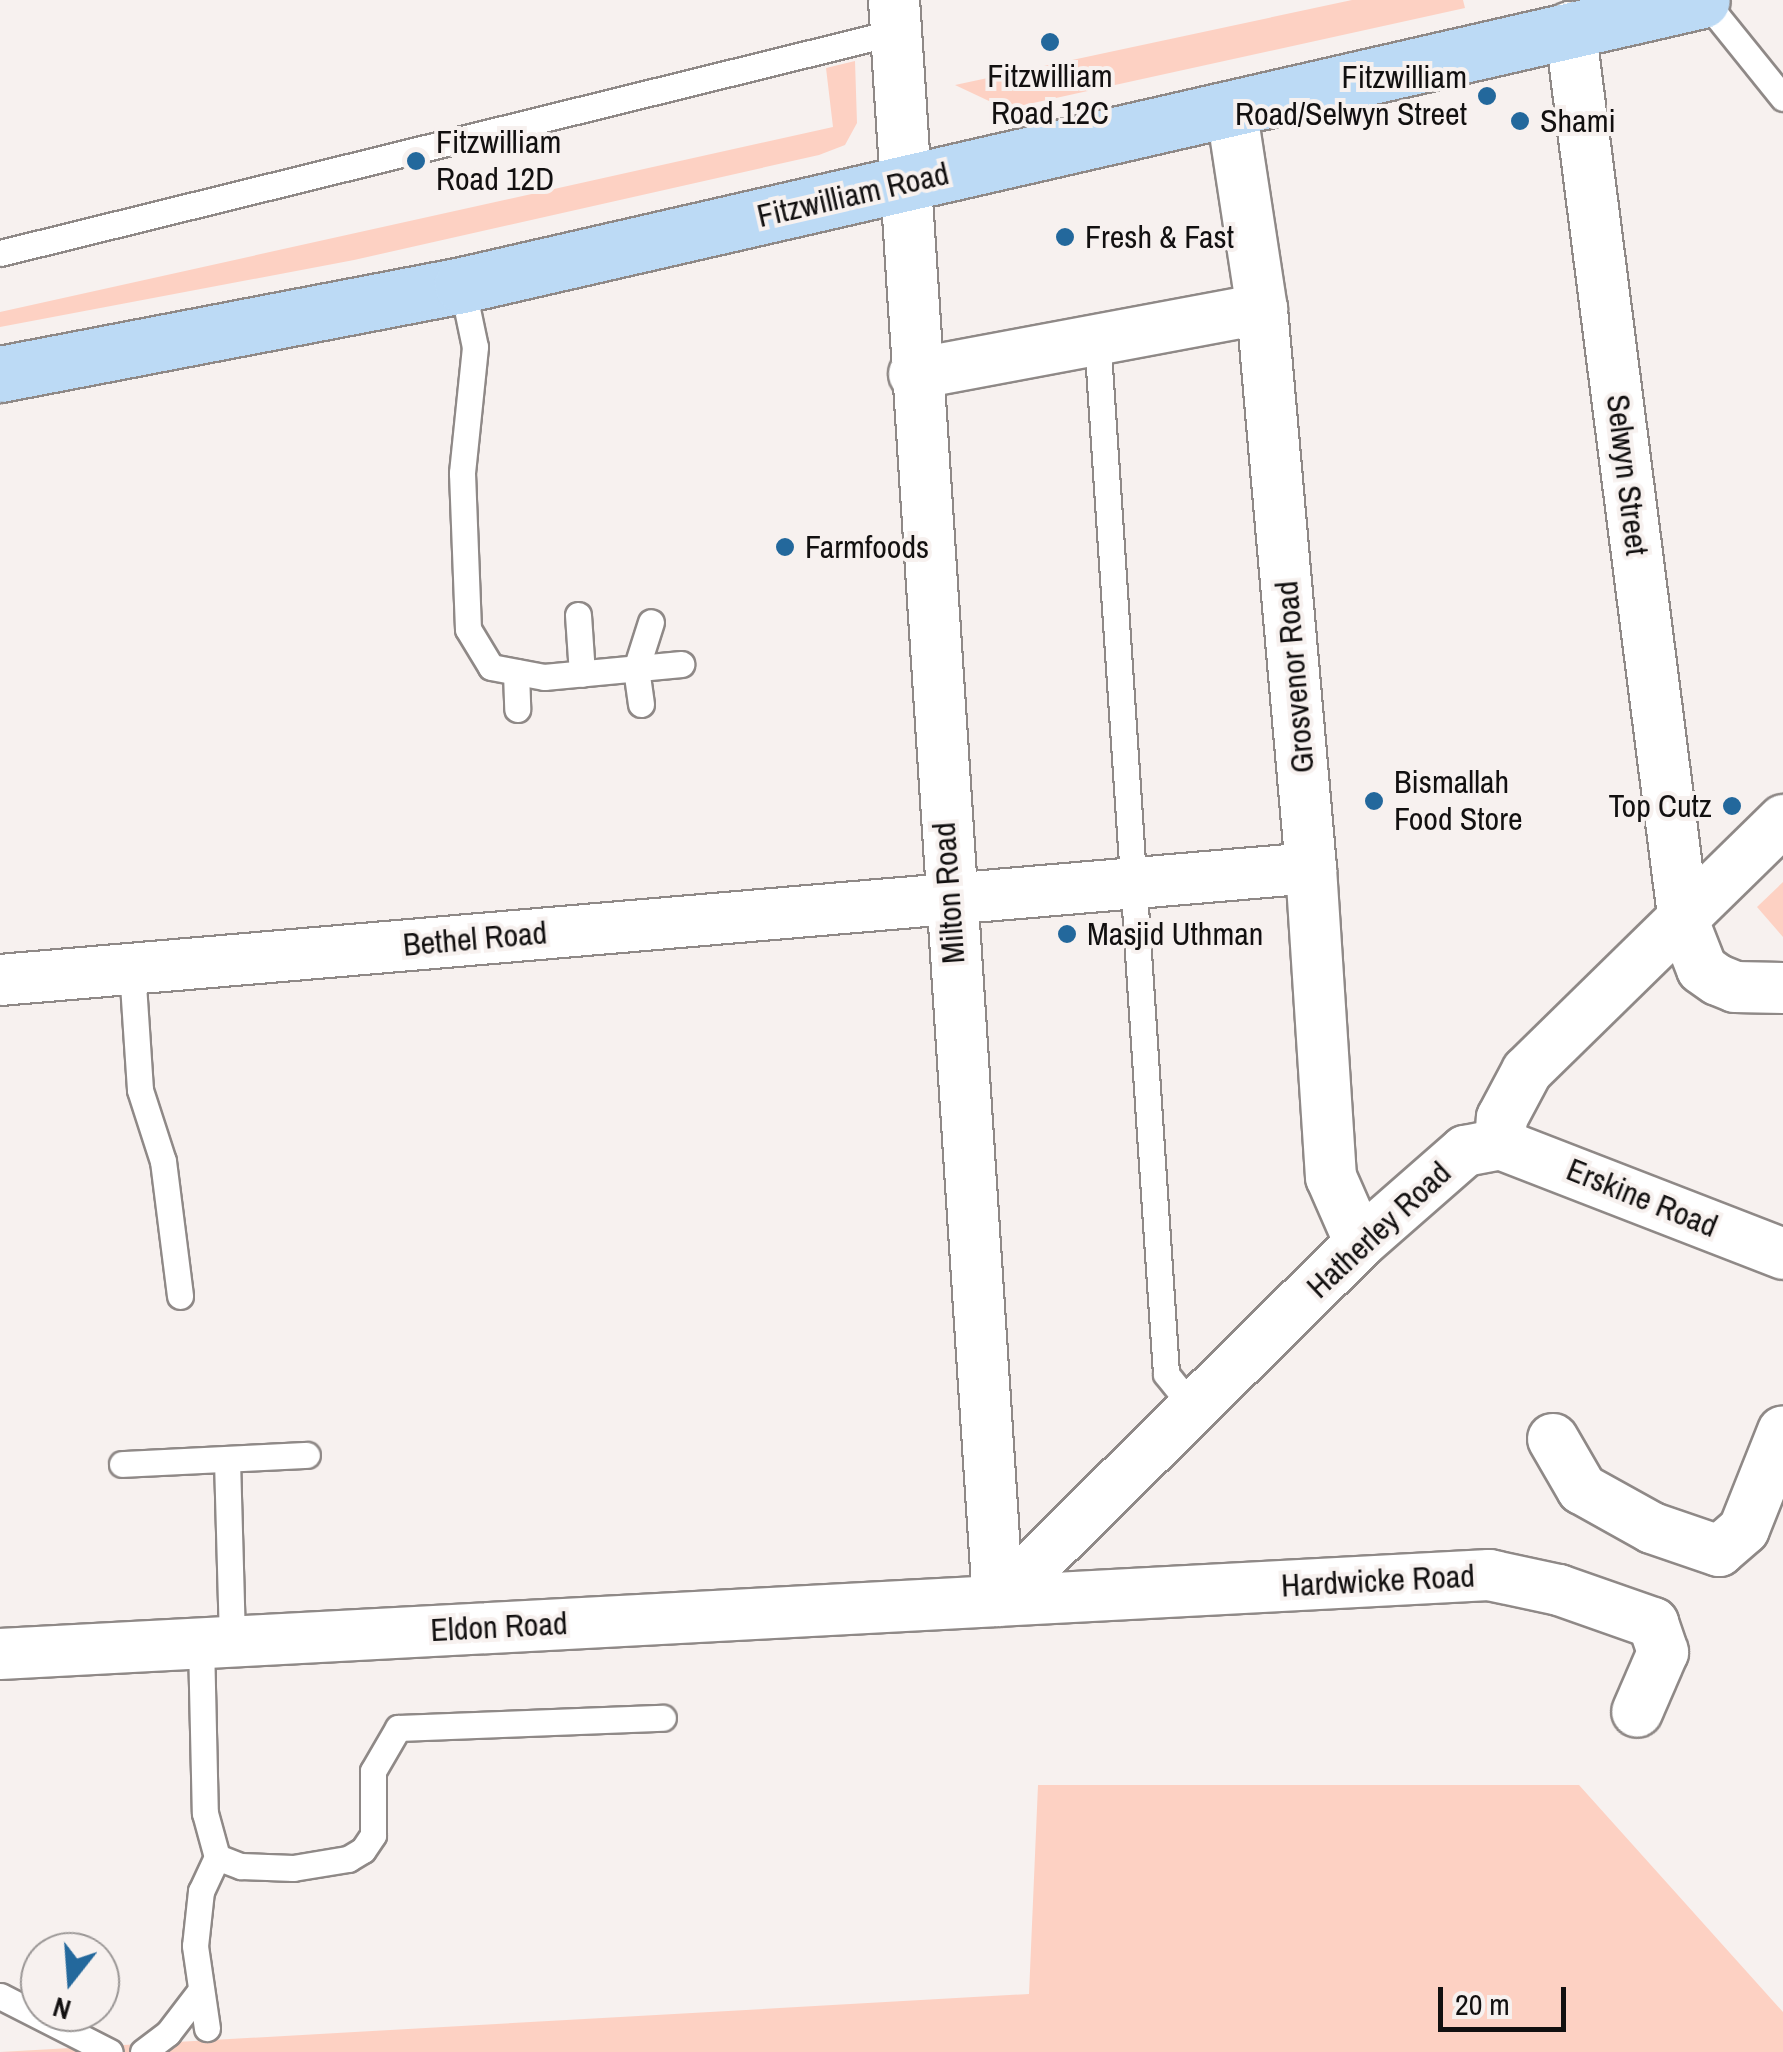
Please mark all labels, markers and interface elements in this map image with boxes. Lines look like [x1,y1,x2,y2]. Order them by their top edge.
marker: Fitzwilliam Road 12C [1039,31,1061,53]
place label: Fitzwilliam Road 12C [987,58,1113,133]
place label: Fitzwilliam Road/Selwyn Street [1235,59,1467,134]
marker: Fitzwilliam Road/Selwyn Street [1476,85,1498,107]
place label: Shami [1540,102,1616,140]
marker: Shami [1509,110,1531,132]
place label: Fitzwilliam Road 12D [436,124,561,199]
marker: Fitzwilliam Road 12D [405,150,427,172]
street label: Fitzwilliam Road [753,154,953,236]
place label: Fresh & Fast [1085,218,1234,256]
marker: Fresh & Fast [1054,226,1076,248]
street label: Selwyn Street [1598,392,1656,558]
place label: Farmfoods [805,528,929,566]
marker: Farmfoods [774,536,796,558]
street label: Grosvenor Road [1267,579,1323,775]
place label: Bismallah Food Store [1394,764,1523,839]
place label: Top Cutz [1608,787,1712,825]
marker: Bismallah Food Store [1363,790,1385,812]
marker: Top Cutz [1721,795,1743,817]
street label: Milton Road [925,821,973,965]
street label: Bethel Road [401,914,549,964]
place label: Masjid Uthman [1087,915,1263,953]
marker: Masjid Uthman [1056,923,1078,945]
street label: Erskine Road [1561,1150,1723,1246]
street label: Hatherley Road [1299,1154,1459,1306]
street label: Hardwicke Road [1280,1557,1476,1605]
street label: Eldon Road [430,1604,568,1650]
north arrow [20,1932,120,2032]
scale bar [1443,1967,1570,2029]
text: 20 m [1455,1984,1510,2024]
text: N [48,1988,75,2029]

